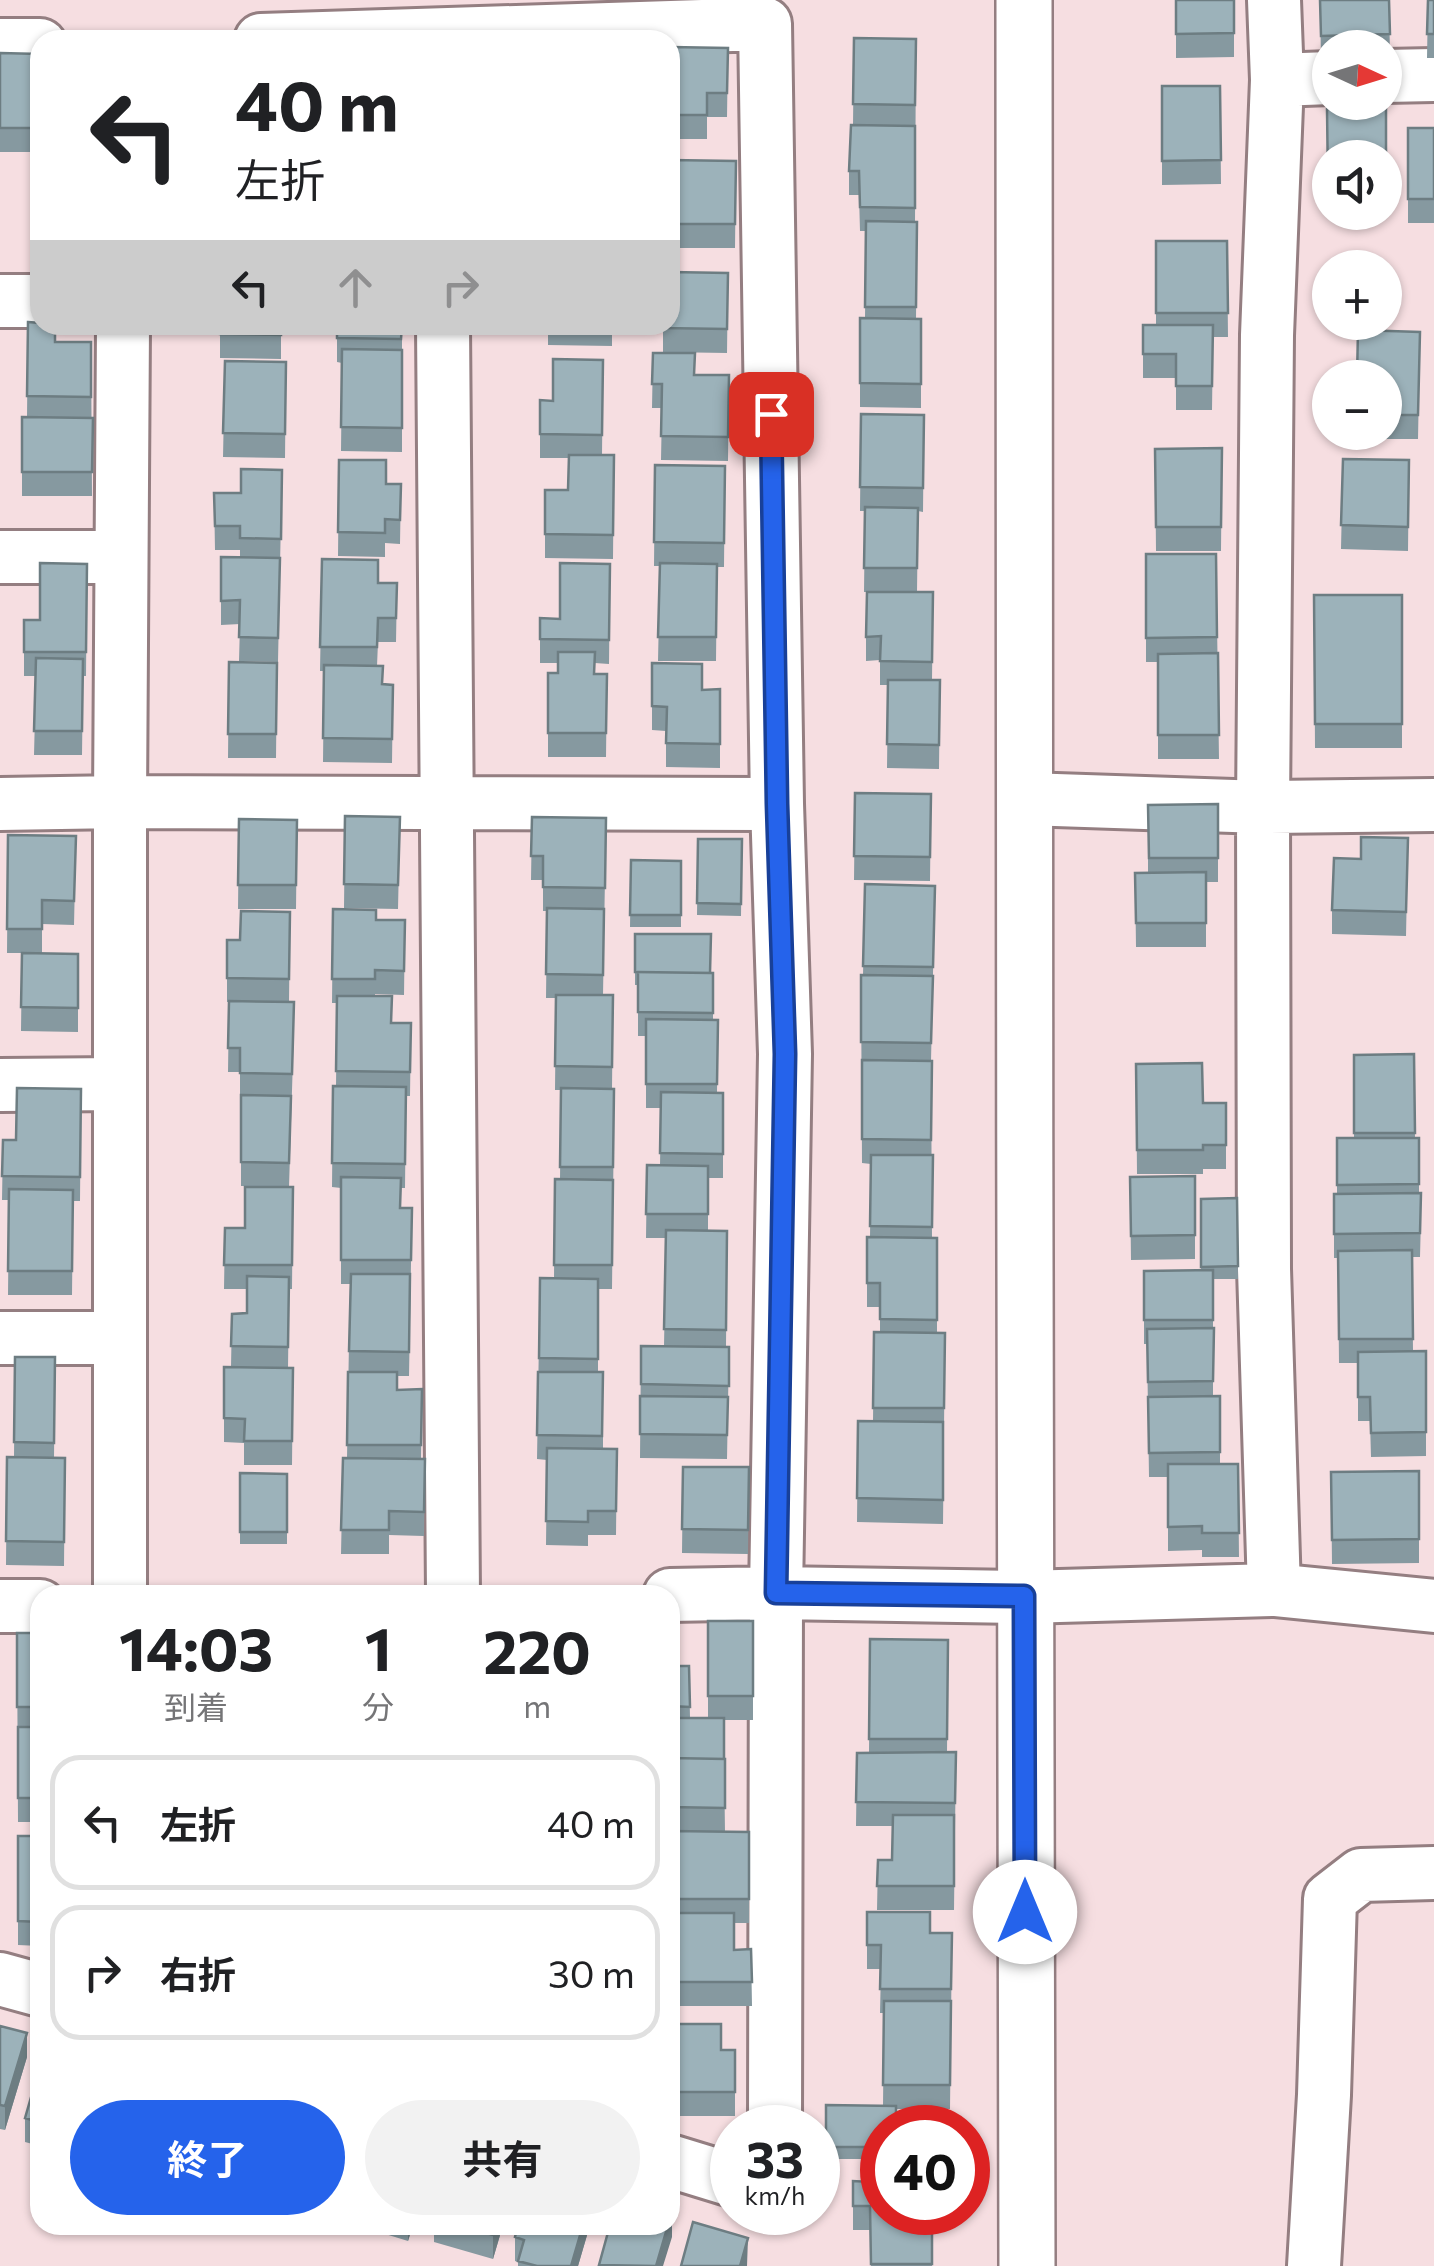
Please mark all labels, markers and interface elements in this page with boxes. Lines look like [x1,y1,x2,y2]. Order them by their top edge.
north arrow [1312,30,1402,120]
map controls [1312,30,1402,450]
text: 40 m [235,60,399,145]
icon: left [70,70,200,200]
button: sound [1312,140,1402,230]
text: 左折 [235,151,325,206]
button: + [1312,250,1402,340]
icon: left [223,260,278,315]
icon: ahead [328,260,383,315]
icon: right [433,260,488,315]
button: − [1312,360,1402,450]
pin [729,372,814,457]
icon: arrive [744,387,799,442]
text: 14:03 [119,1610,273,1683]
text: 1 [365,1610,392,1683]
text: 220 [483,1613,591,1686]
text: m [523,1685,551,1725]
text: 到着 [164,1686,228,1726]
text: 分 [362,1686,394,1726]
icon: left [75,1795,130,1850]
text: 40 m [547,1799,635,1846]
text: 左折 [160,1800,236,1847]
position arrow [973,1860,1077,1964]
icon: right [75,1945,130,2000]
text: 30 m [548,1949,635,1996]
text: 右折 [160,1950,236,1997]
button: 終了 [70,2100,345,2215]
button: 共有 [365,2100,640,2215]
speed limit sign: 40 [860,2105,990,2235]
text: 33 [746,2127,804,2188]
text: km/h [745,2180,805,2210]

